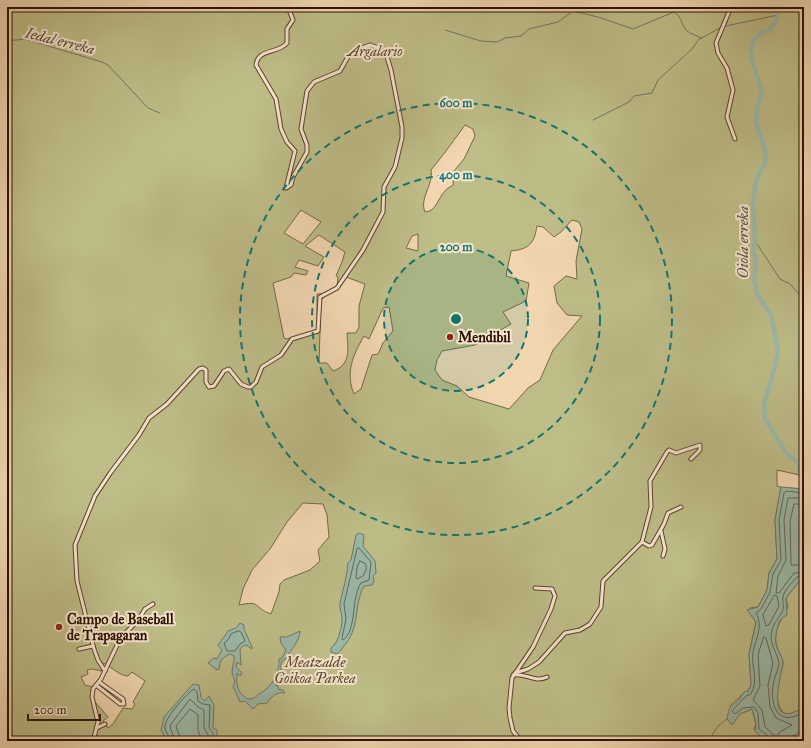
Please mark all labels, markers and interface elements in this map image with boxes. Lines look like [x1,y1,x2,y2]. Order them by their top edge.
water label: Iedal erreka [22,23,97,58]
park label: Argalario [345,43,403,60]
text: 600 m [440,96,473,110]
text: 400 m [439,168,474,183]
water label: Oiola erreka [734,206,752,278]
text: 200 m [440,240,473,254]
centre of rings [449,312,463,326]
place label: Mendibil [458,329,512,346]
marker: Mendibil [445,332,455,342]
place label: Campo de Baseball de Trapagaran [67,611,175,645]
marker: Campo de Baseball de Trapagaran [54,622,64,632]
park label: Meatzalde Goikoa Parkea [274,654,356,687]
scale bar [28,696,100,722]
text: 200 m [34,703,67,717]

